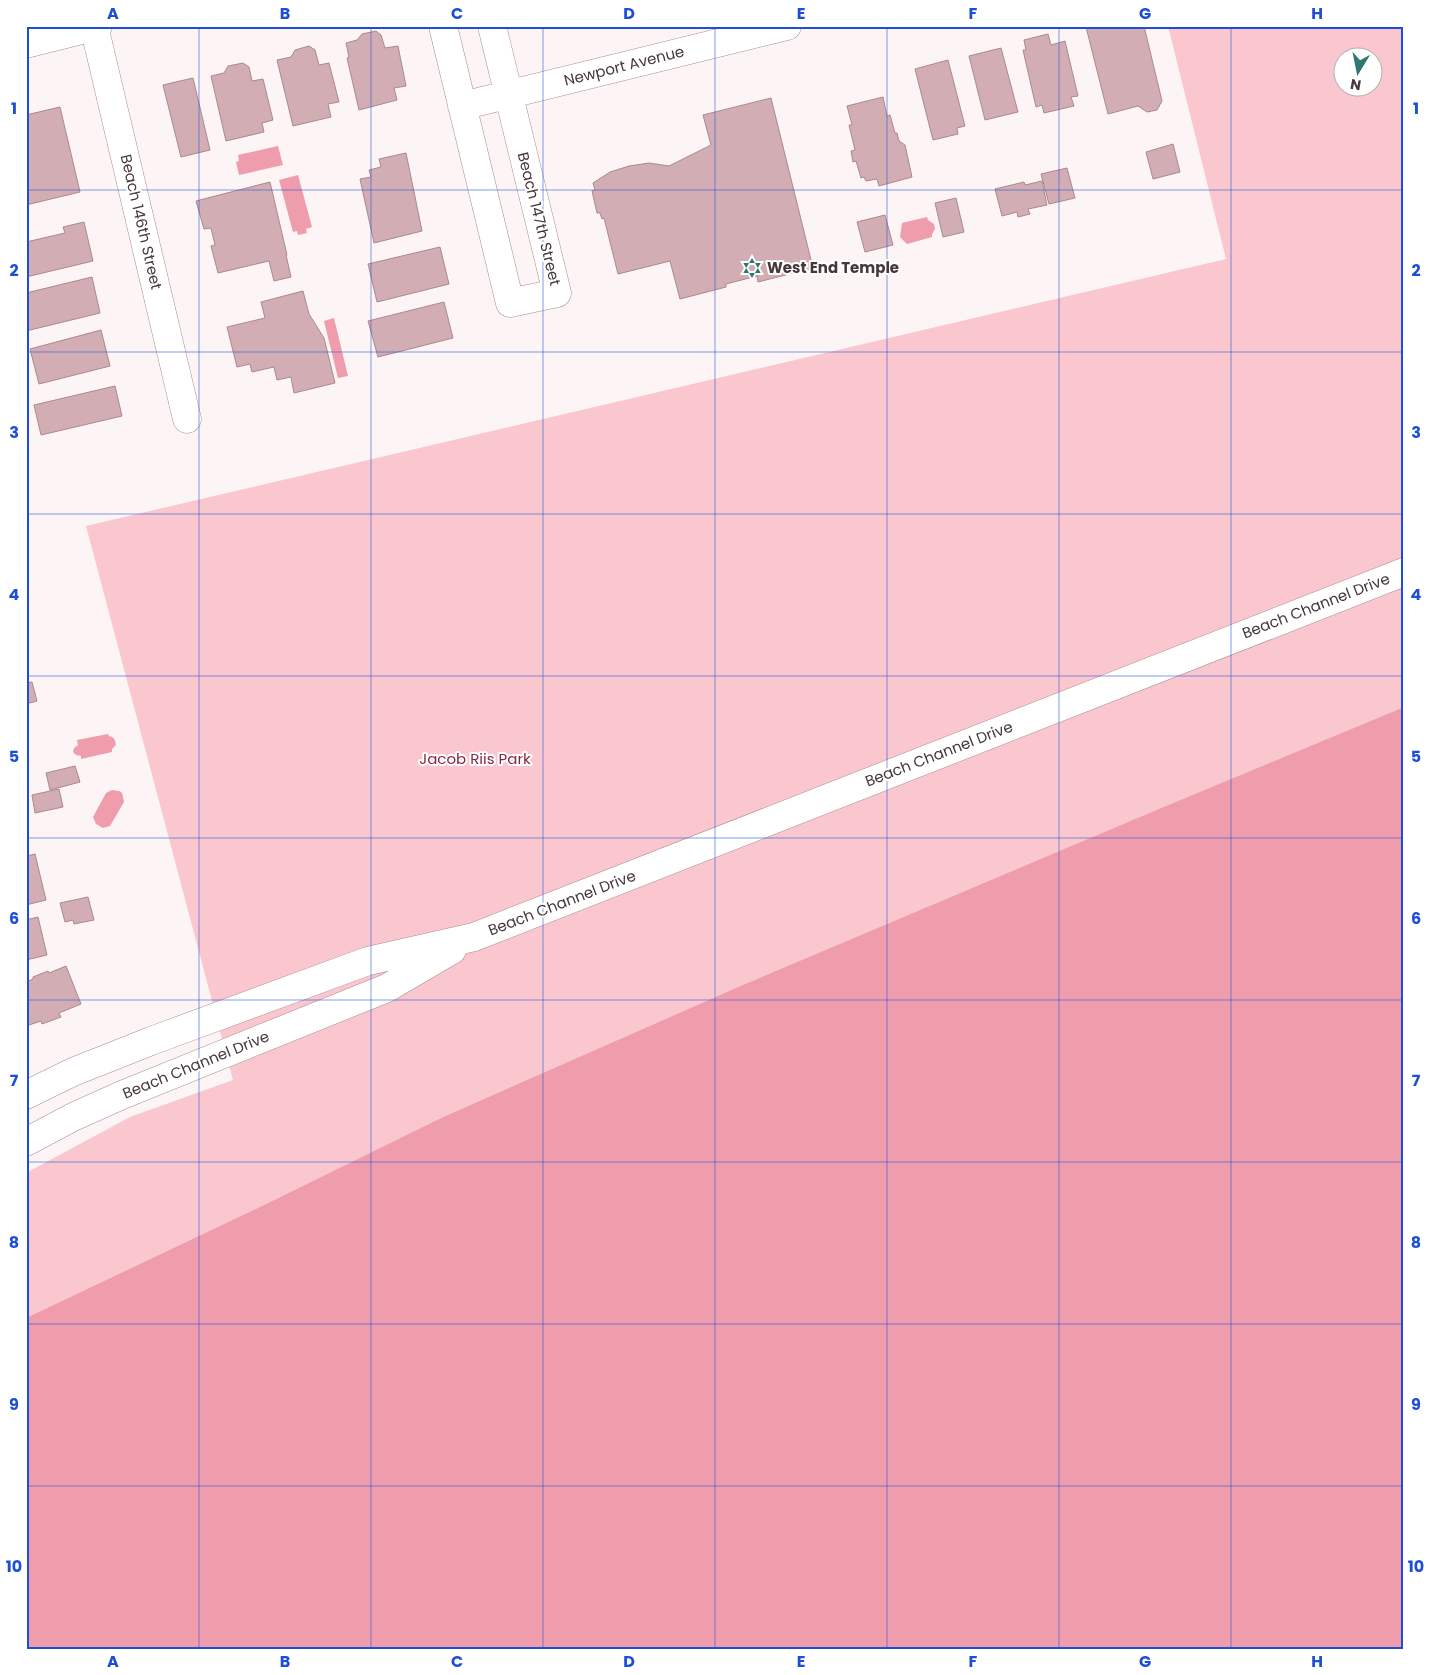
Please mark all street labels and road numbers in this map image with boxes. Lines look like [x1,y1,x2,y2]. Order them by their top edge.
street label: Newport Avenue [562,40,686,91]
street label: Beach 147th Street [513,150,566,288]
street label: Beach 146th Street [116,152,167,292]
street label: Beach Channel Drive [1239,568,1393,643]
street label: Beach Channel Drive [862,716,1016,791]
street label: Beach Channel Drive [485,865,639,940]
street label: Beach Channel Drive [119,1025,272,1104]

